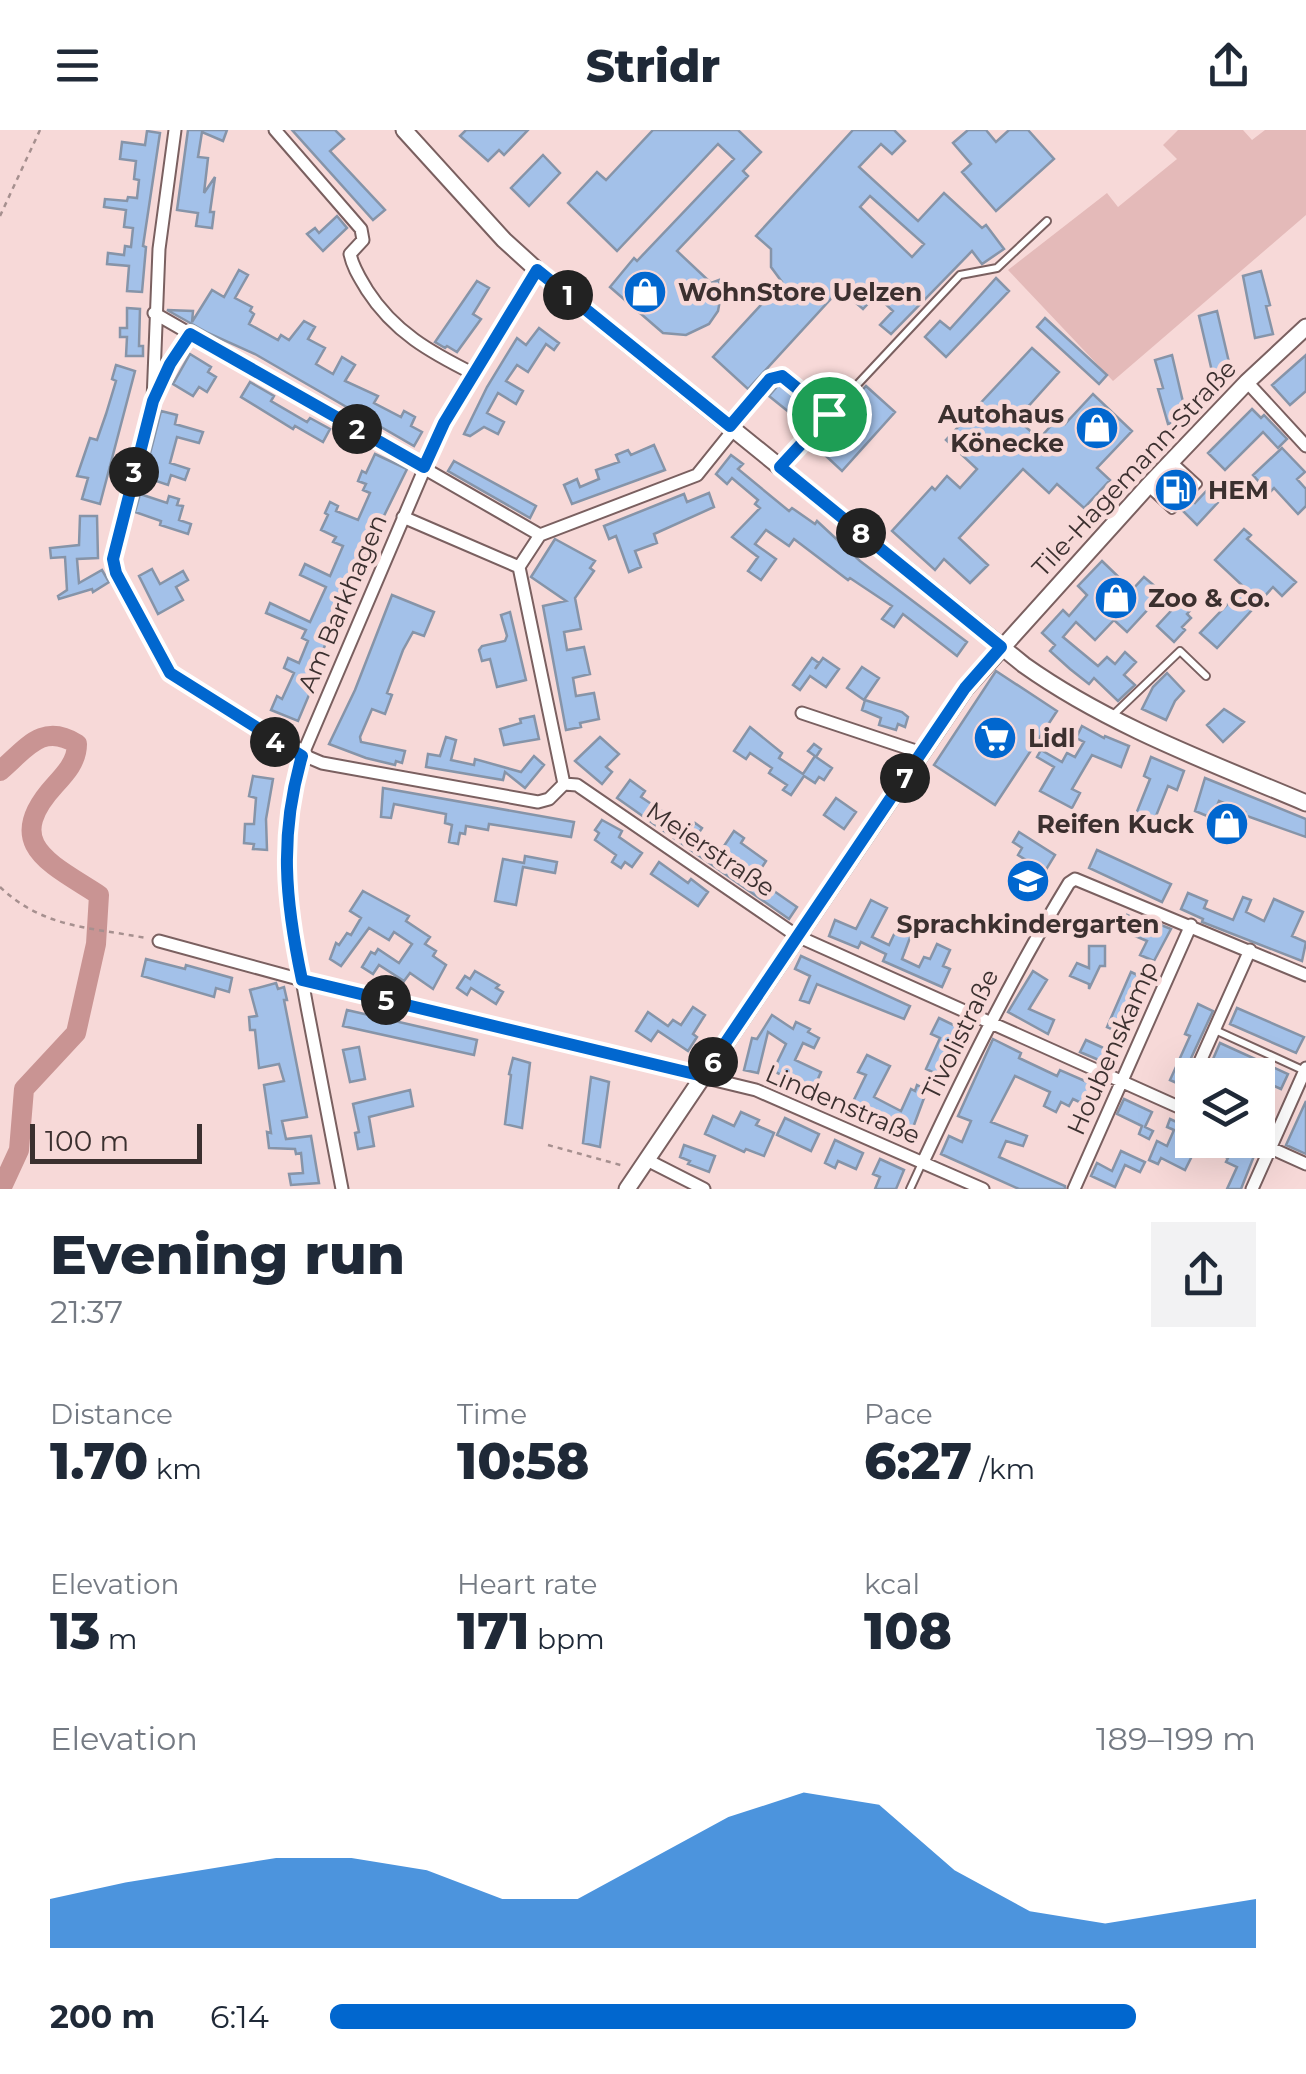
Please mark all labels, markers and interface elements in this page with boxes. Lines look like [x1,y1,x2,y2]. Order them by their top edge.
icon: menu [50,38,105,93]
text: Stridr [586,38,720,93]
icon: share [1201,38,1256,93]
shop icon: WohnStore Uelzen [622,269,668,315]
pin: 1 [543,270,593,320]
place label: WohnStore Uelzen [678,277,922,307]
text: 1 [563,278,573,312]
street label: Tile-Hagemann-Straße [1026,353,1242,583]
pin [787,372,872,457]
icon: arrive [802,387,857,442]
place label: Autohaus Könecke [937,399,1064,458]
pin: 2 [332,404,382,454]
shop icon: Autohaus Könecke [1074,405,1120,451]
text: 2 [349,412,365,446]
pin: 3 [109,447,159,497]
text: 3 [126,455,142,489]
fuel station icon: HEM [1153,467,1199,513]
place label: HEM [1208,475,1269,505]
pin: 8 [836,508,886,558]
street label: Am Barkhagen [291,510,393,696]
text: 8 [852,516,870,550]
shop icon: Zoo & Co. [1093,575,1139,621]
place label: Zoo & Co. [1148,583,1270,613]
supermarket icon: Lidl [972,715,1018,761]
pin: 4 [250,717,300,767]
place label: Lidl [1028,723,1075,753]
text: 4 [265,725,285,759]
pin: 7 [880,753,930,803]
text: 7 [896,761,914,795]
street label: Meierstraße [641,795,781,903]
shop icon: Reifen Kuck [1204,801,1250,847]
place label: Reifen Kuck [1036,809,1195,839]
school or university icon: Sprachkindergarten [1005,858,1051,904]
place label: Sprachkindergarten [897,909,1159,939]
street label: Houbenskamp [1060,957,1164,1139]
street label: Tivolistraße [916,964,1004,1104]
pin: 5 [361,975,411,1025]
text: 5 [378,983,394,1017]
pin: 6 [688,1037,738,1087]
text: 6 [704,1045,722,1079]
street label: Lindenstraße [761,1058,925,1150]
map controls [1175,1058,1275,1158]
button: layers [1175,1058,1275,1158]
scale bar [30,1119,202,1164]
text: 100 m [45,1124,129,1158]
text: Evening run [50,1221,405,1288]
button: share [1151,1222,1256,1327]
text: 21:37 [50,1292,123,1331]
text: Distance [50,1397,173,1431]
text: Time [457,1397,527,1431]
text: Pace [864,1397,933,1431]
text: 1.70 [50,1431,148,1492]
text: 10:58 [457,1431,589,1492]
text: 6:27 [864,1431,972,1492]
text: km [148,1452,202,1486]
text: /km [972,1452,1035,1486]
text: Elevation [50,1567,179,1601]
text: Heart rate [457,1567,598,1601]
text: kcal [864,1567,920,1601]
text: 13 [50,1601,100,1662]
text: 171 [457,1601,530,1662]
text: 108 [864,1601,952,1662]
text: m [100,1622,137,1656]
text: bpm [530,1622,605,1656]
text: Elevation [50,1719,198,1758]
text: 189–199 m [1096,1719,1256,1758]
text: 200 m [50,1997,155,2036]
text: 6:14 [210,1997,269,2036]

